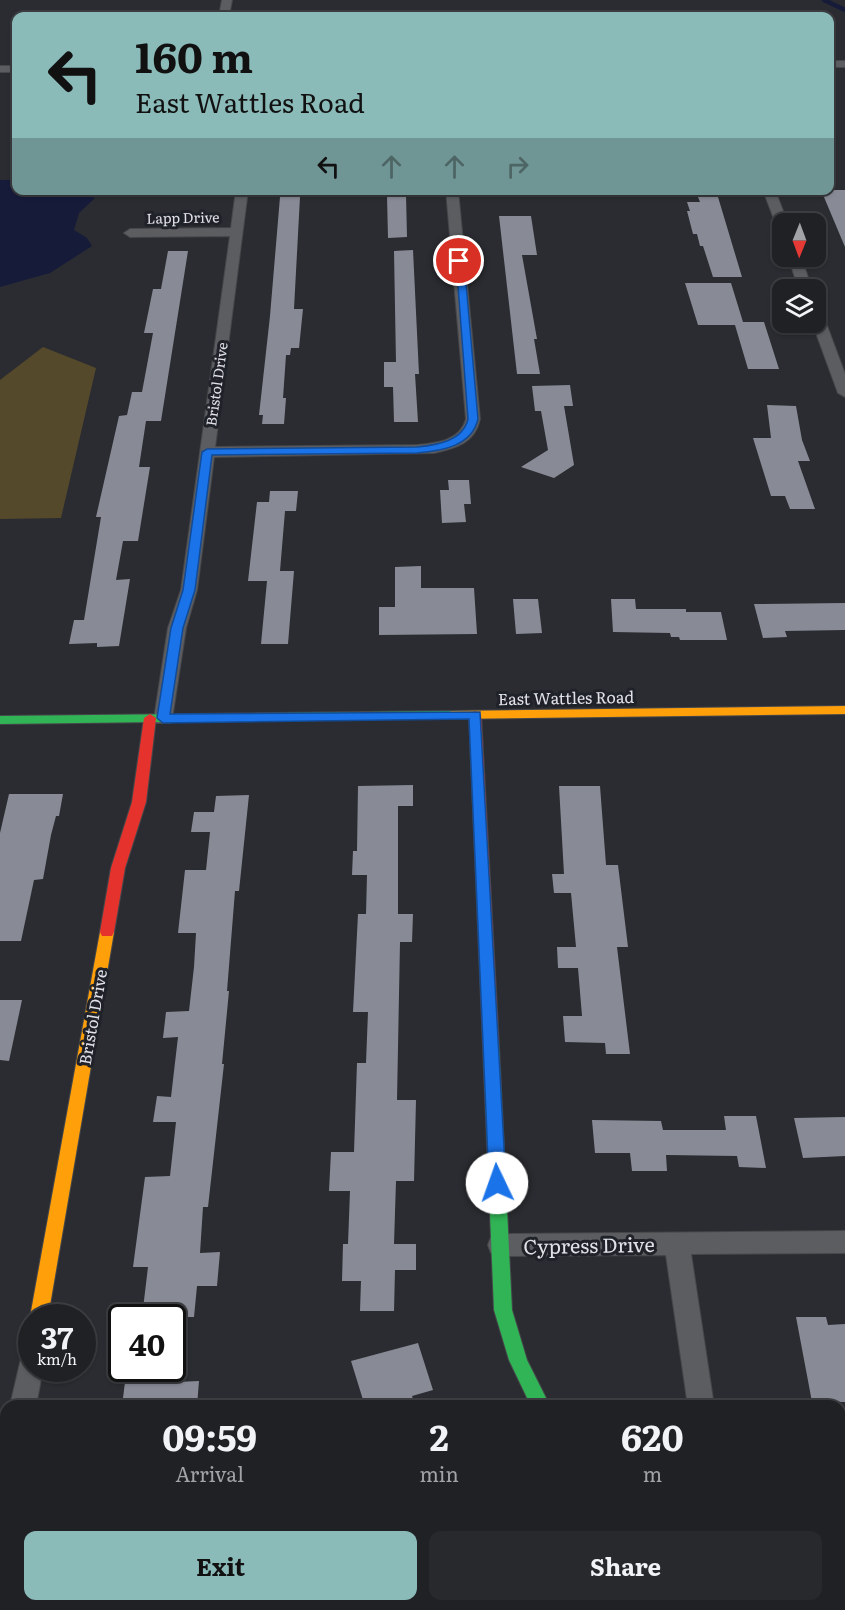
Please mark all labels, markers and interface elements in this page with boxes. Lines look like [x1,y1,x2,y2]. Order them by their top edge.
text: 160 m [135,24,253,86]
icon: left [36,36,114,114]
text: East Wattles Road [135,81,365,121]
icon: left [312,150,345,183]
icon: ahead [375,150,408,183]
icon: ahead [438,150,471,183]
icon: right [501,150,534,183]
street label: Lapp Drive [146,206,220,228]
north arrow [772,213,826,267]
map controls [772,213,826,333]
pin [433,235,484,286]
icon: arrive [442,244,475,277]
button: layers [772,279,826,333]
street label: Bristol Drive [200,341,232,427]
street label: East Wattles Road [498,684,635,710]
street label: Bristol Drive [72,967,112,1067]
position arrow [465,1151,529,1215]
street label: Cypress Drive [523,1228,655,1260]
speed limit sign: 40 [108,1304,186,1382]
text: 37 [41,1314,73,1358]
text: km/h [37,1347,77,1370]
text: 09:59 [162,1409,257,1462]
text: 2 [429,1409,449,1462]
text: 620 [621,1409,684,1462]
text: Arrival [176,1458,244,1488]
text: min [419,1458,459,1488]
text: m [643,1458,662,1488]
button: Exit [24,1531,417,1600]
button: Share [429,1531,822,1600]

